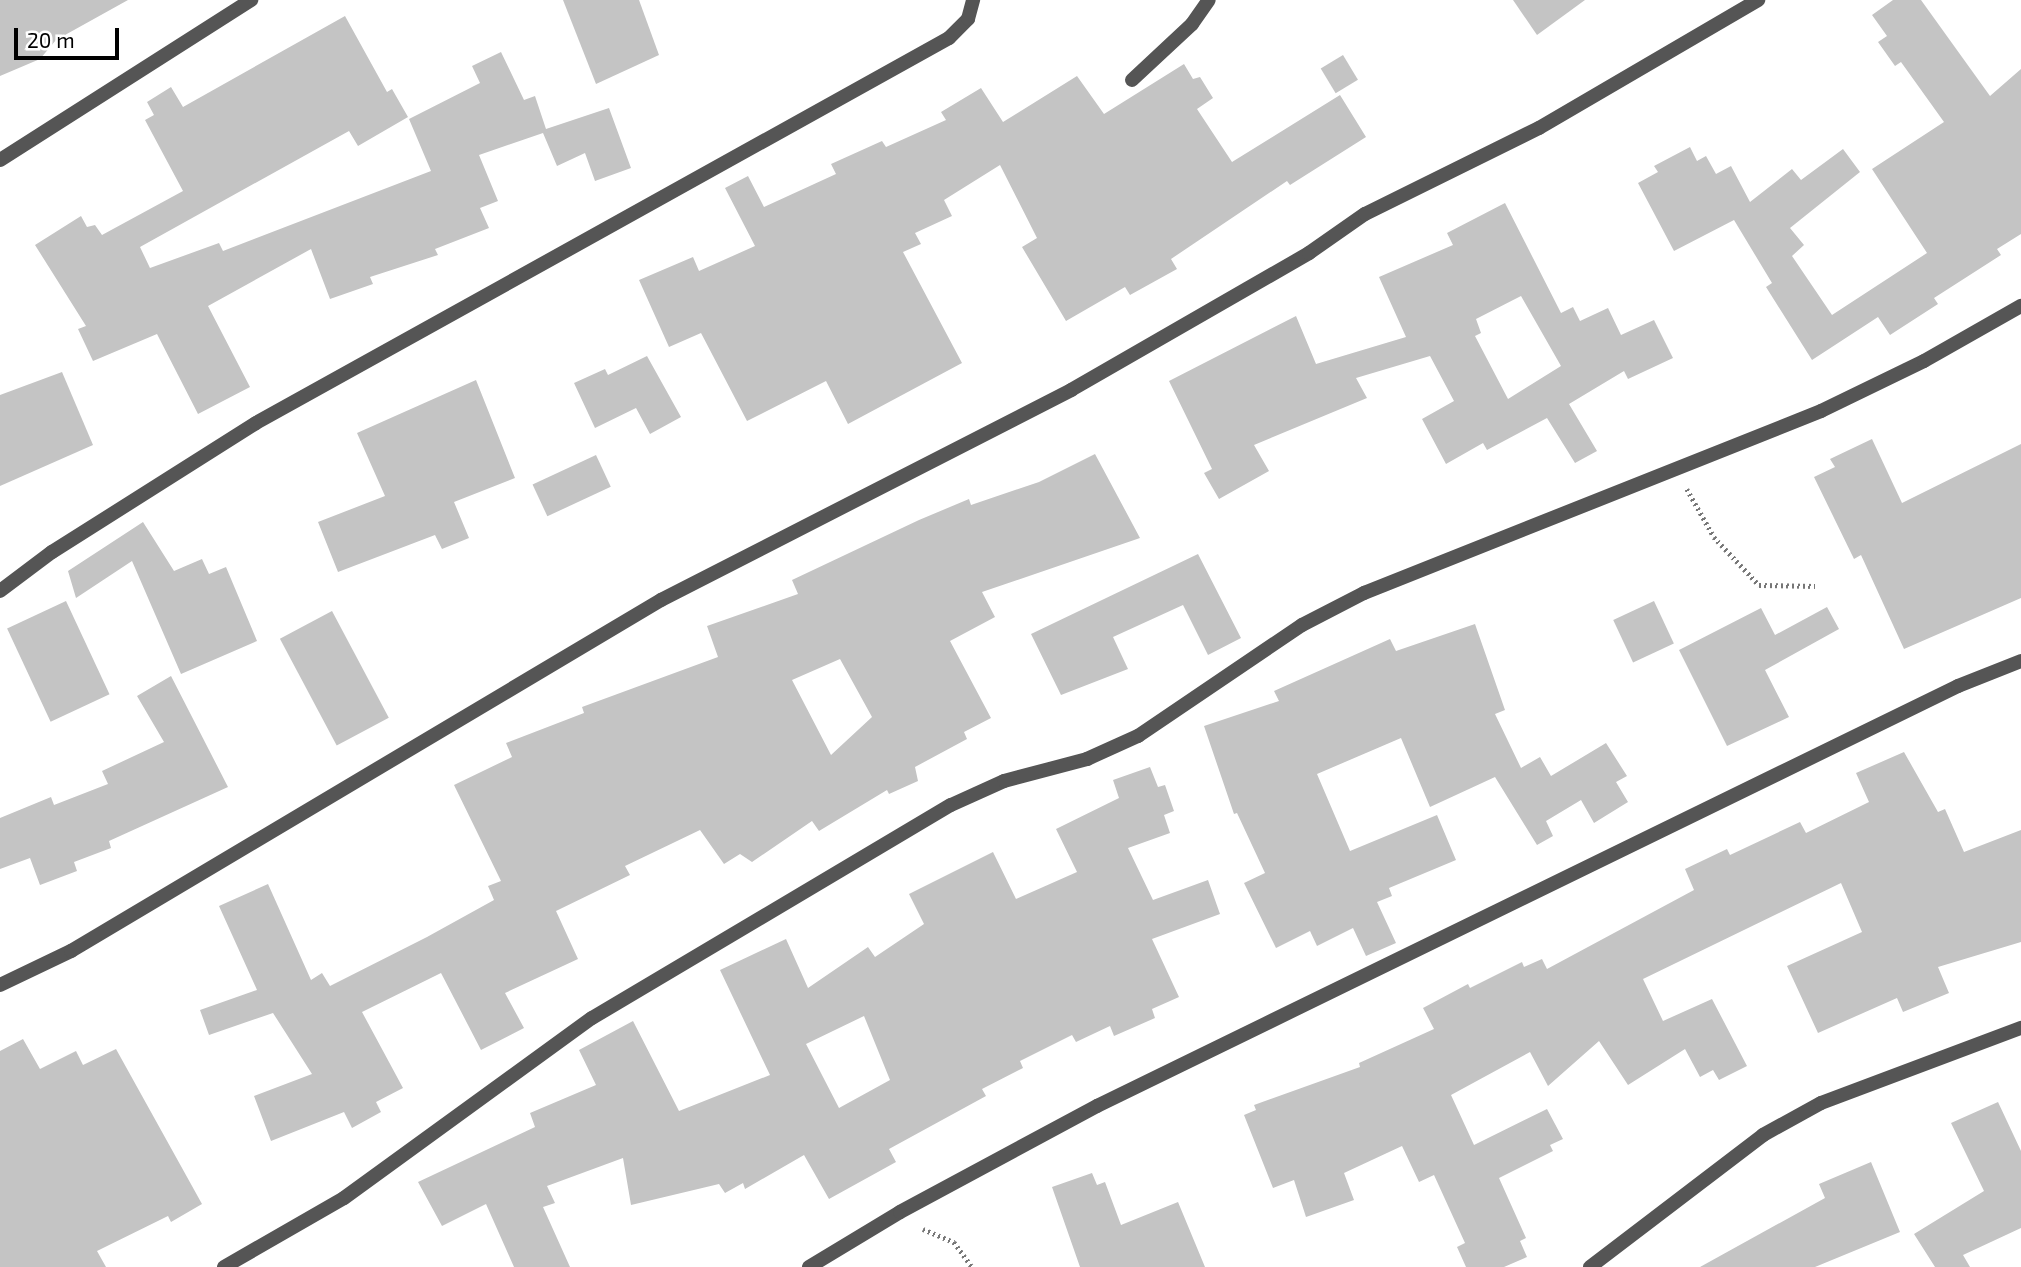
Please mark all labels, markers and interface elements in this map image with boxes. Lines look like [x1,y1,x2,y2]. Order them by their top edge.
scale bar [18,14,122,58]
text: 20 m [27,27,75,52]

